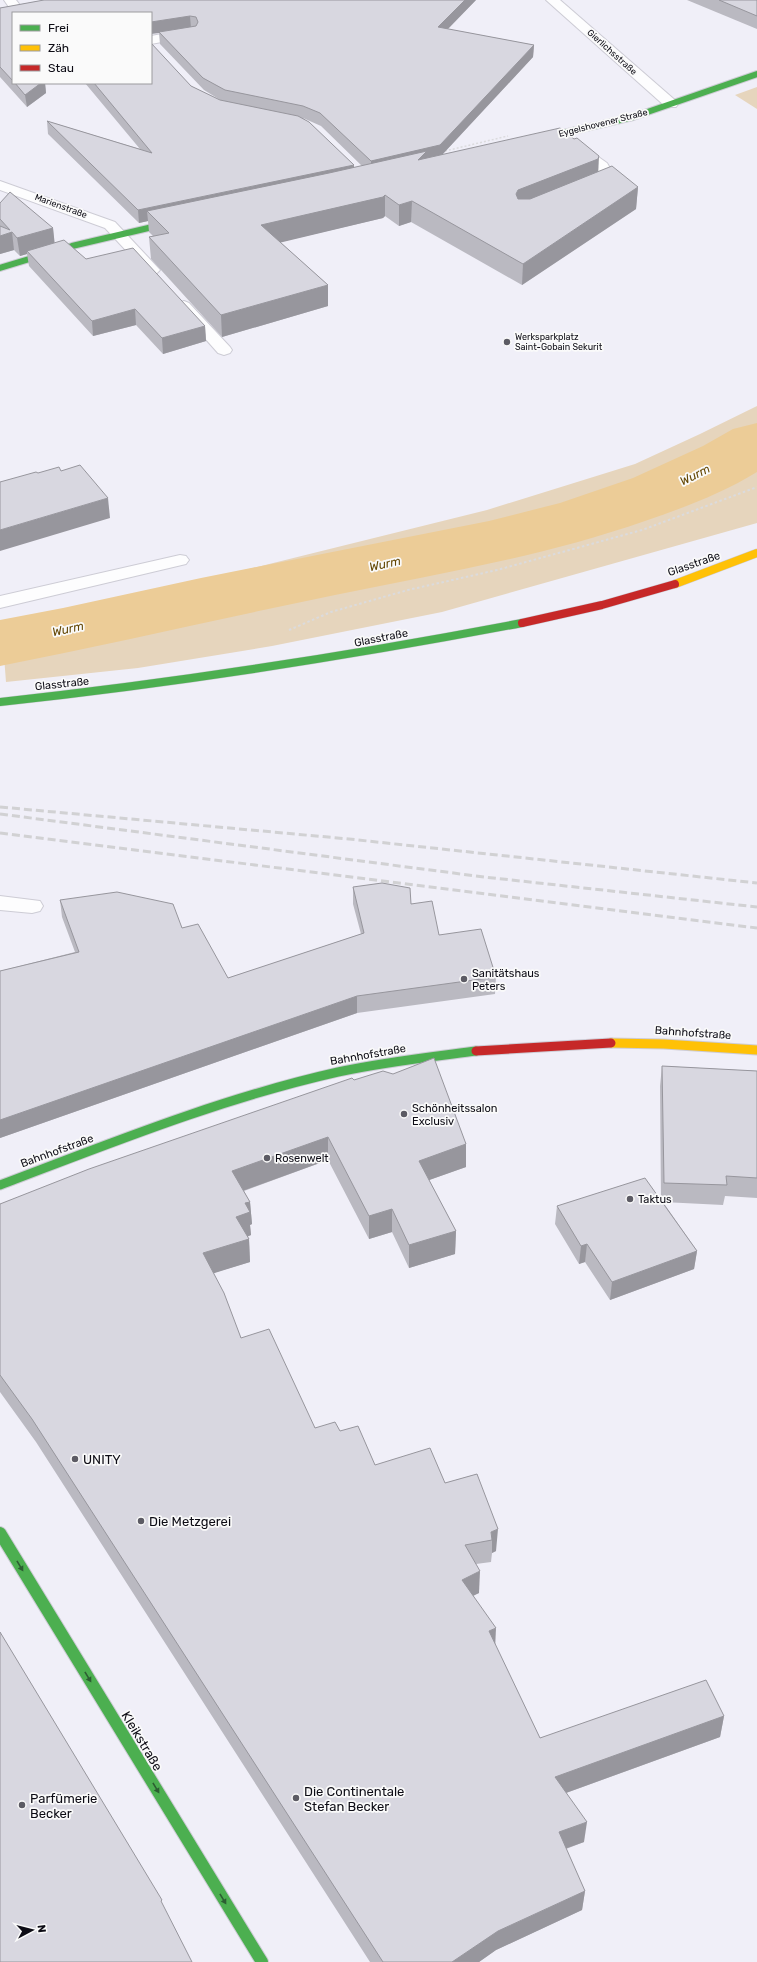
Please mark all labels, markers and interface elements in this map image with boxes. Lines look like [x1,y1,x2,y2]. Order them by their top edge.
legend [12,12,152,84]
text: Frei [48,21,69,35]
street label: Gierlichsstraße [585,27,639,77]
text: Zäh [48,41,69,55]
text: Stau [48,61,74,75]
street label: Eygelshovener Straße [557,107,649,139]
street label: Marienstraße [33,192,89,220]
place label: Werksparkplatz Saint-Gobain Sekurit [515,332,603,352]
marker: Werksparkplatz Saint-Gobain Sekurit [502,337,512,347]
water label: Wurm [678,461,713,488]
street label: Glasstraße [666,549,722,579]
water label: Wurm [368,554,402,574]
water label: Wurm [51,619,85,639]
street label: Glasstraße [353,626,409,650]
street label: Glasstraße [34,675,90,693]
place label: Sanitätshaus Peters [472,967,540,993]
marker: Sanitätshaus Peters [459,974,469,984]
street label: Bahnhofstraße [654,1024,732,1042]
street label: Bahnhofstraße [329,1042,407,1068]
place label: Schönheitssalon Exclusiv [412,1102,497,1128]
marker: Schönheitssalon Exclusiv [399,1109,409,1119]
street label: Bahnhofstraße [19,1132,95,1170]
place label: Rosenwelt [275,1152,329,1165]
marker: Rosenwelt [262,1153,272,1163]
place label: Taktus [638,1193,672,1206]
marker: Taktus [625,1194,635,1204]
place label: UNITY [83,1452,121,1467]
marker: UNITY [70,1454,80,1464]
place label: Die Metzgerei [149,1514,231,1530]
marker: Die Metzgerei [136,1516,146,1526]
one-way arrow [17,1560,24,1572]
one-way arrow [84,1672,92,1682]
street label: Kleikstraße [118,1709,166,1773]
one-way arrow [152,1782,159,1794]
place label: Die Continentale Stefan Becker [304,1784,404,1814]
place label: Parfümerie Becker [30,1791,97,1821]
marker: Die Continentale Stefan Becker [291,1793,301,1803]
marker: Parfümerie Becker [17,1800,27,1810]
one-way arrow [220,1893,227,1905]
north arrow [12,1910,52,1950]
text: N [34,1924,48,1934]

